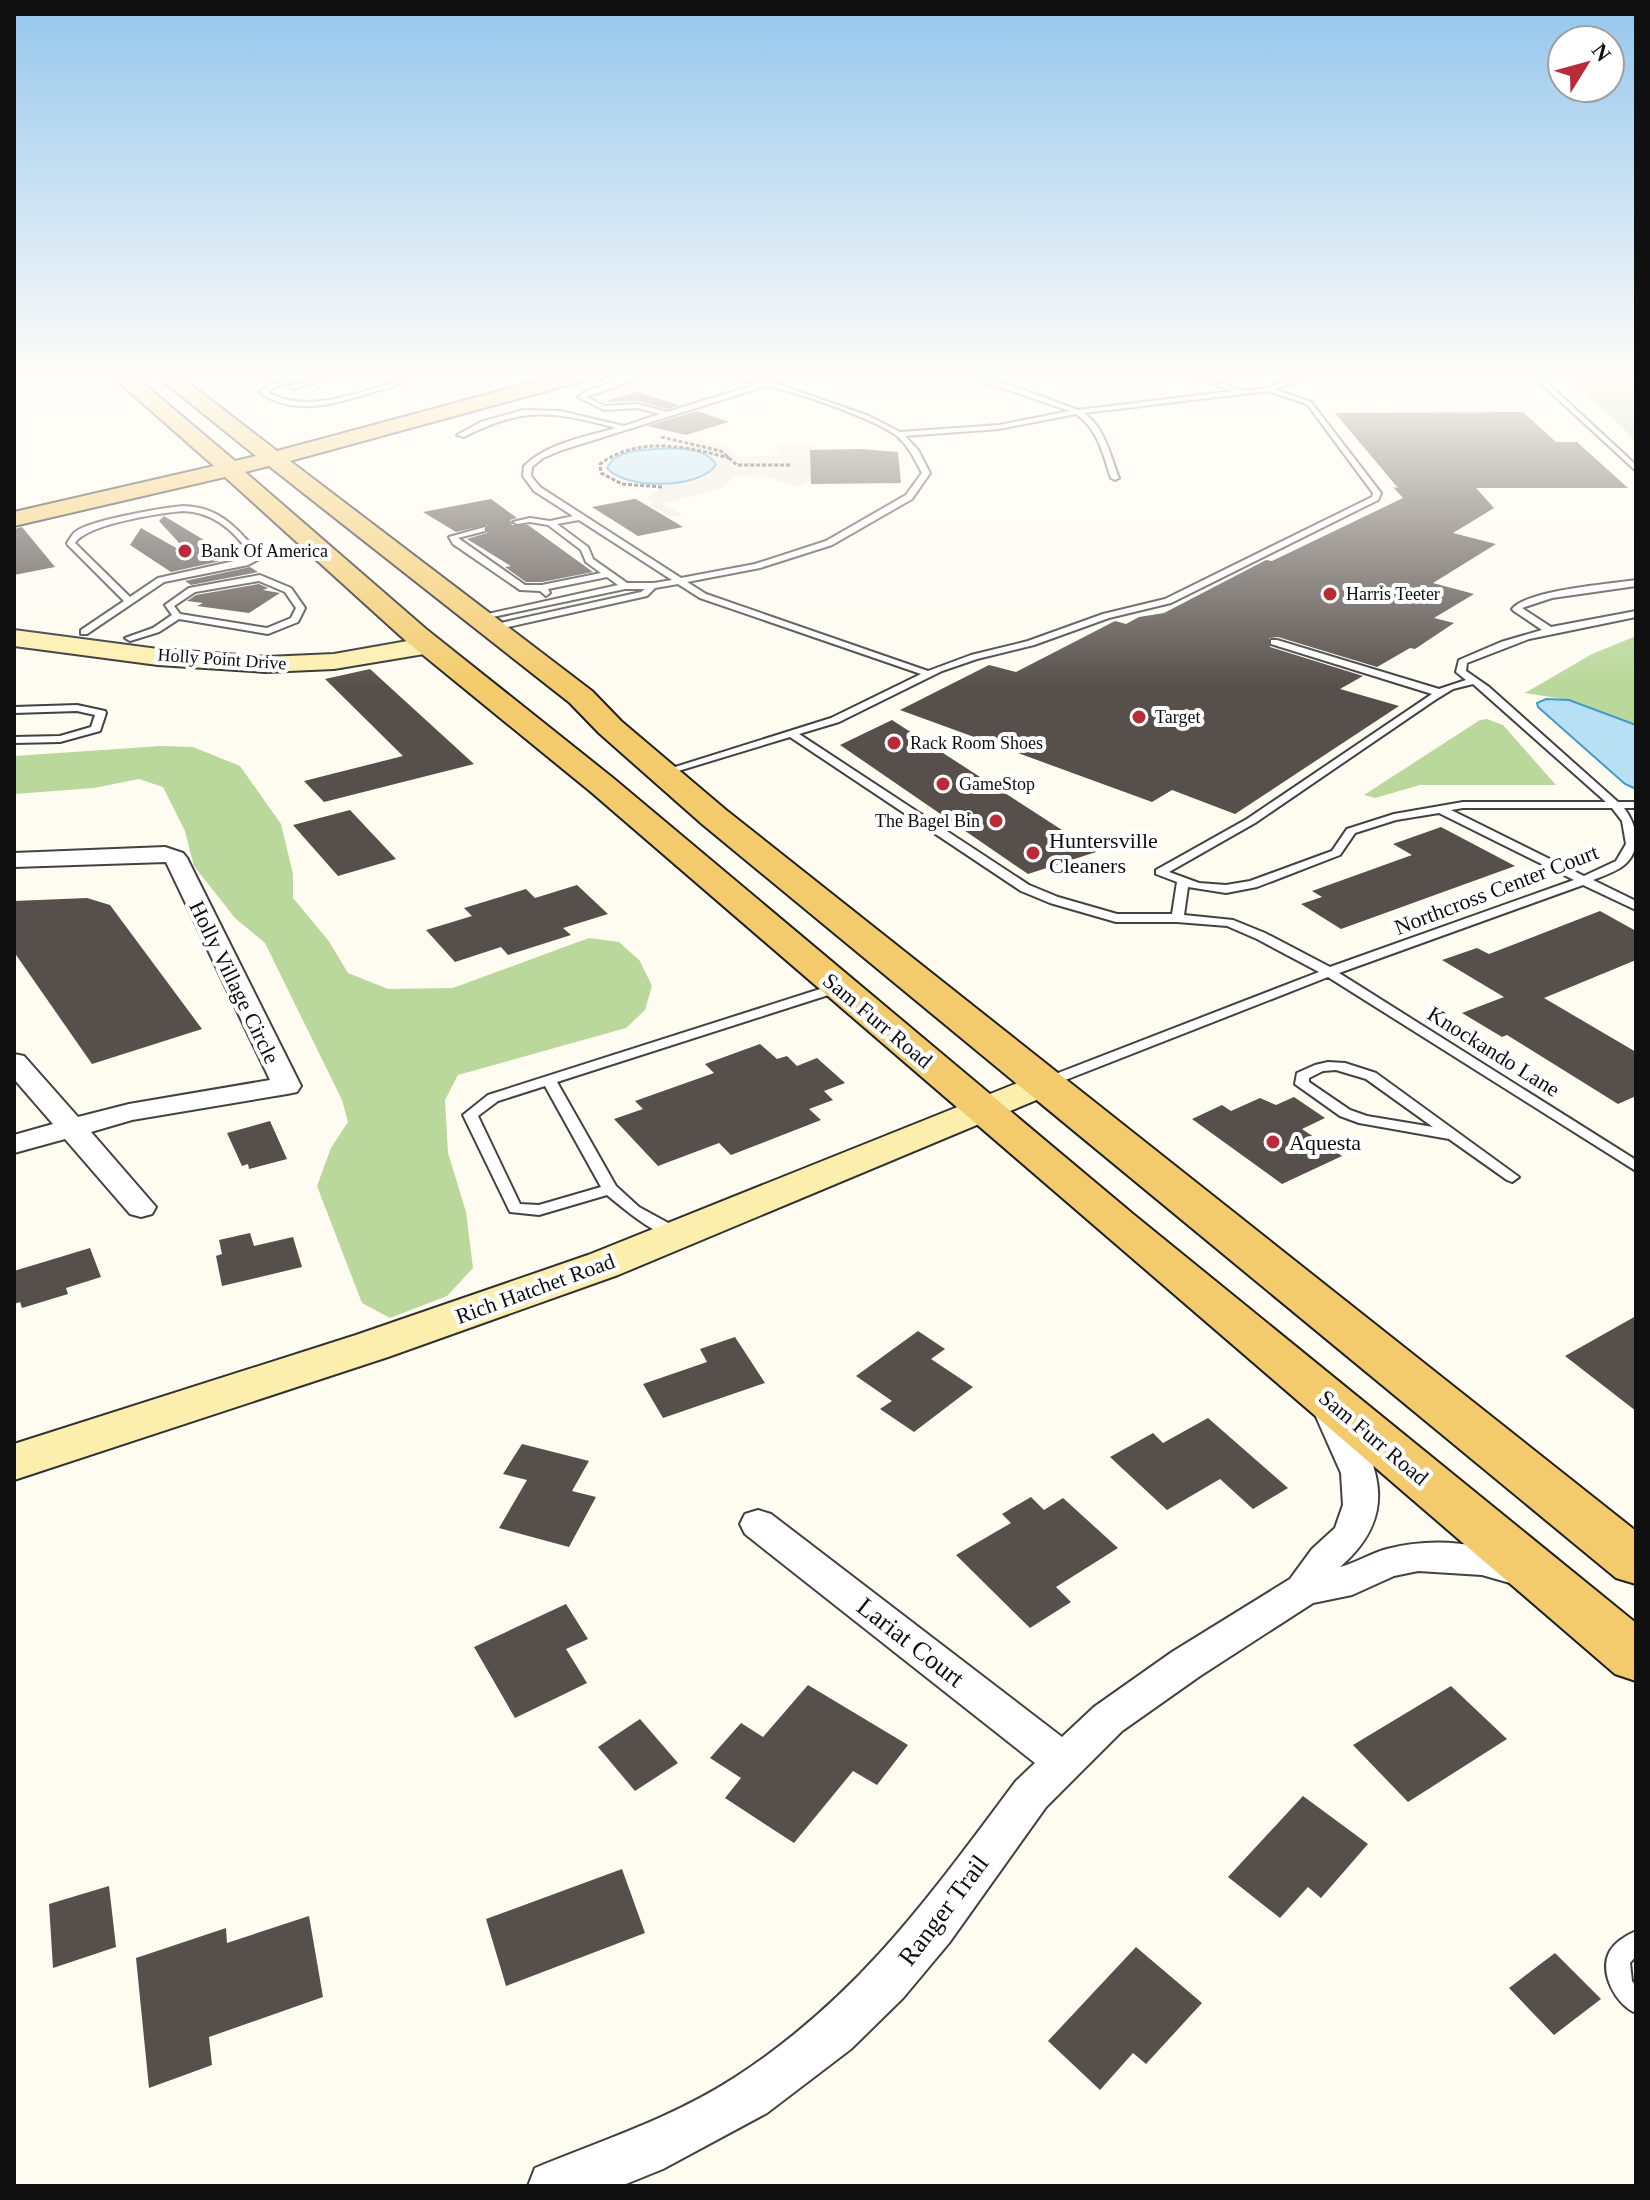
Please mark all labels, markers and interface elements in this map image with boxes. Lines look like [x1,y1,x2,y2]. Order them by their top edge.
north arrow [1546,24,1626,104]
text: N [1587,38,1616,66]
place label: Bank Of America [201,541,328,561]
marker: Bank Of America [176,542,194,560]
place label: Harris Teeter [1346,584,1440,604]
marker: Harris Teeter [1321,585,1339,603]
street label: Holly Point Drive [157,645,287,673]
place label: Target [1155,707,1200,727]
marker: Target [1130,708,1148,726]
place label: Rack Room Shoes [910,733,1043,753]
marker: Rack Room Shoes [885,734,903,752]
place label: GameStop [959,774,1035,794]
marker: GameStop [934,775,952,793]
place label: The Bagel Bin [875,811,980,831]
marker: The Bagel Bin [987,812,1005,830]
place label: Huntersville Cleaners [1049,828,1158,878]
street label: Northcross Center Court [1391,839,1602,940]
marker: Huntersville Cleaners [1024,844,1042,862]
street label: Holly Village Circle [184,897,285,1068]
street label: Sam Furr Road [818,968,937,1073]
street label: Knockando Lane [1423,1001,1564,1102]
place label: Aquesta [1289,1130,1361,1155]
marker: Aquesta [1264,1133,1282,1151]
street label: Rich Hatchet Road [452,1248,618,1329]
street label: Sam Furr Road [1314,1385,1433,1490]
street label: Lariat Court [851,1592,971,1694]
street label: Ranger Trail [892,1849,994,1971]

